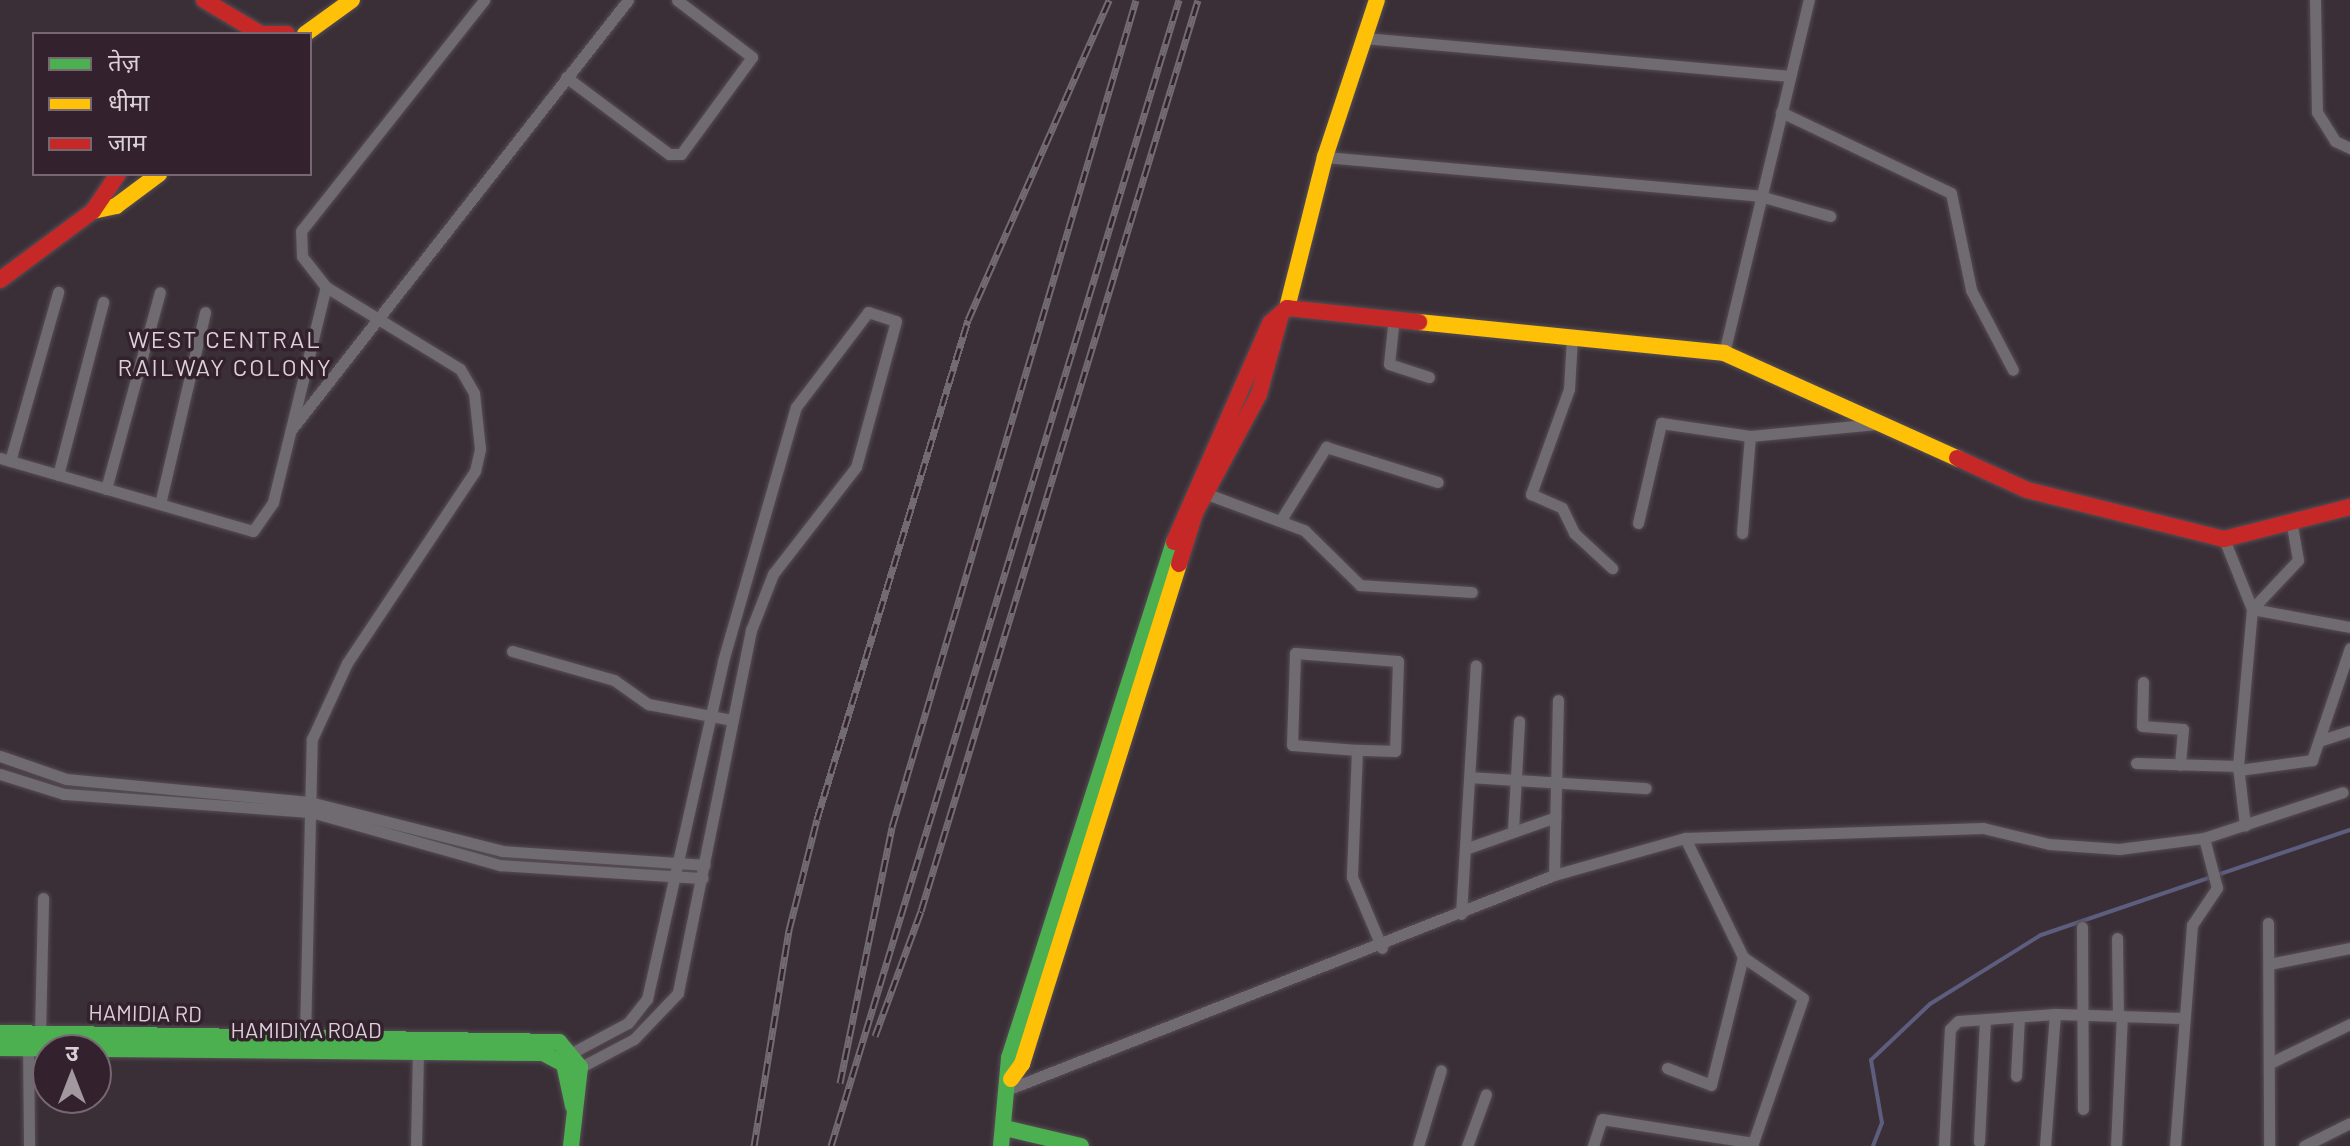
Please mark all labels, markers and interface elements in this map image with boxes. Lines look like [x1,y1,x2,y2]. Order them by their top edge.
legend [32,32,312,176]
text: तेज़ [108,47,140,76]
text: धीमा [108,87,150,116]
text: जाम [108,127,146,156]
district label: WEST CENTRAL RAILWAY COLONY [117,325,333,381]
street label: HAMIDIA RD [88,999,202,1027]
street label: HAMIDIYA ROAD [230,1017,382,1043]
north arrow [32,1034,112,1114]
text: उ [66,1039,78,1065]

